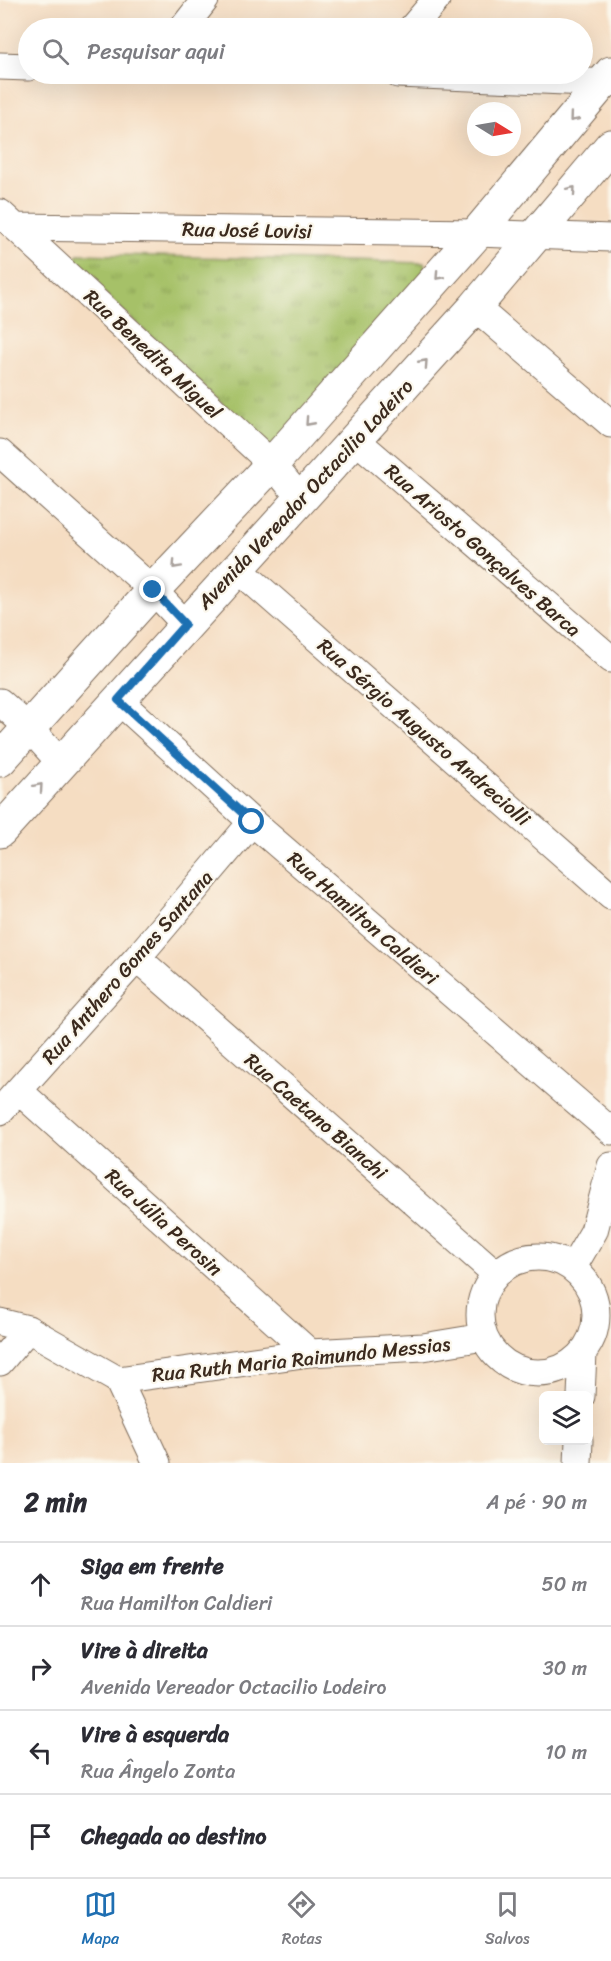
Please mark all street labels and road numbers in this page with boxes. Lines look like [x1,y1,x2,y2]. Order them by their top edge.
street label: Rua José Lovisi [182,212,313,249]
street label: Rua Benedita Miguel [75,281,231,429]
street label: Avenida Vereador Octacilio Lodeiro [188,371,422,619]
street label: Rua Ariosto Gonçalves Barca [376,455,589,646]
street label: Rua Sérgio Augusto Andreciolli [309,629,540,836]
street label: Rua Hamilton Caldieri [279,842,447,995]
street label: Rua Anthero Gomes Santana [33,862,222,1073]
street label: Rua Caetano Bianchi [236,1044,396,1189]
street label: Rua Júlia Perosin [97,1160,231,1285]
street label: Rua Ruth Maria Raimundo Messias [150,1326,453,1393]

